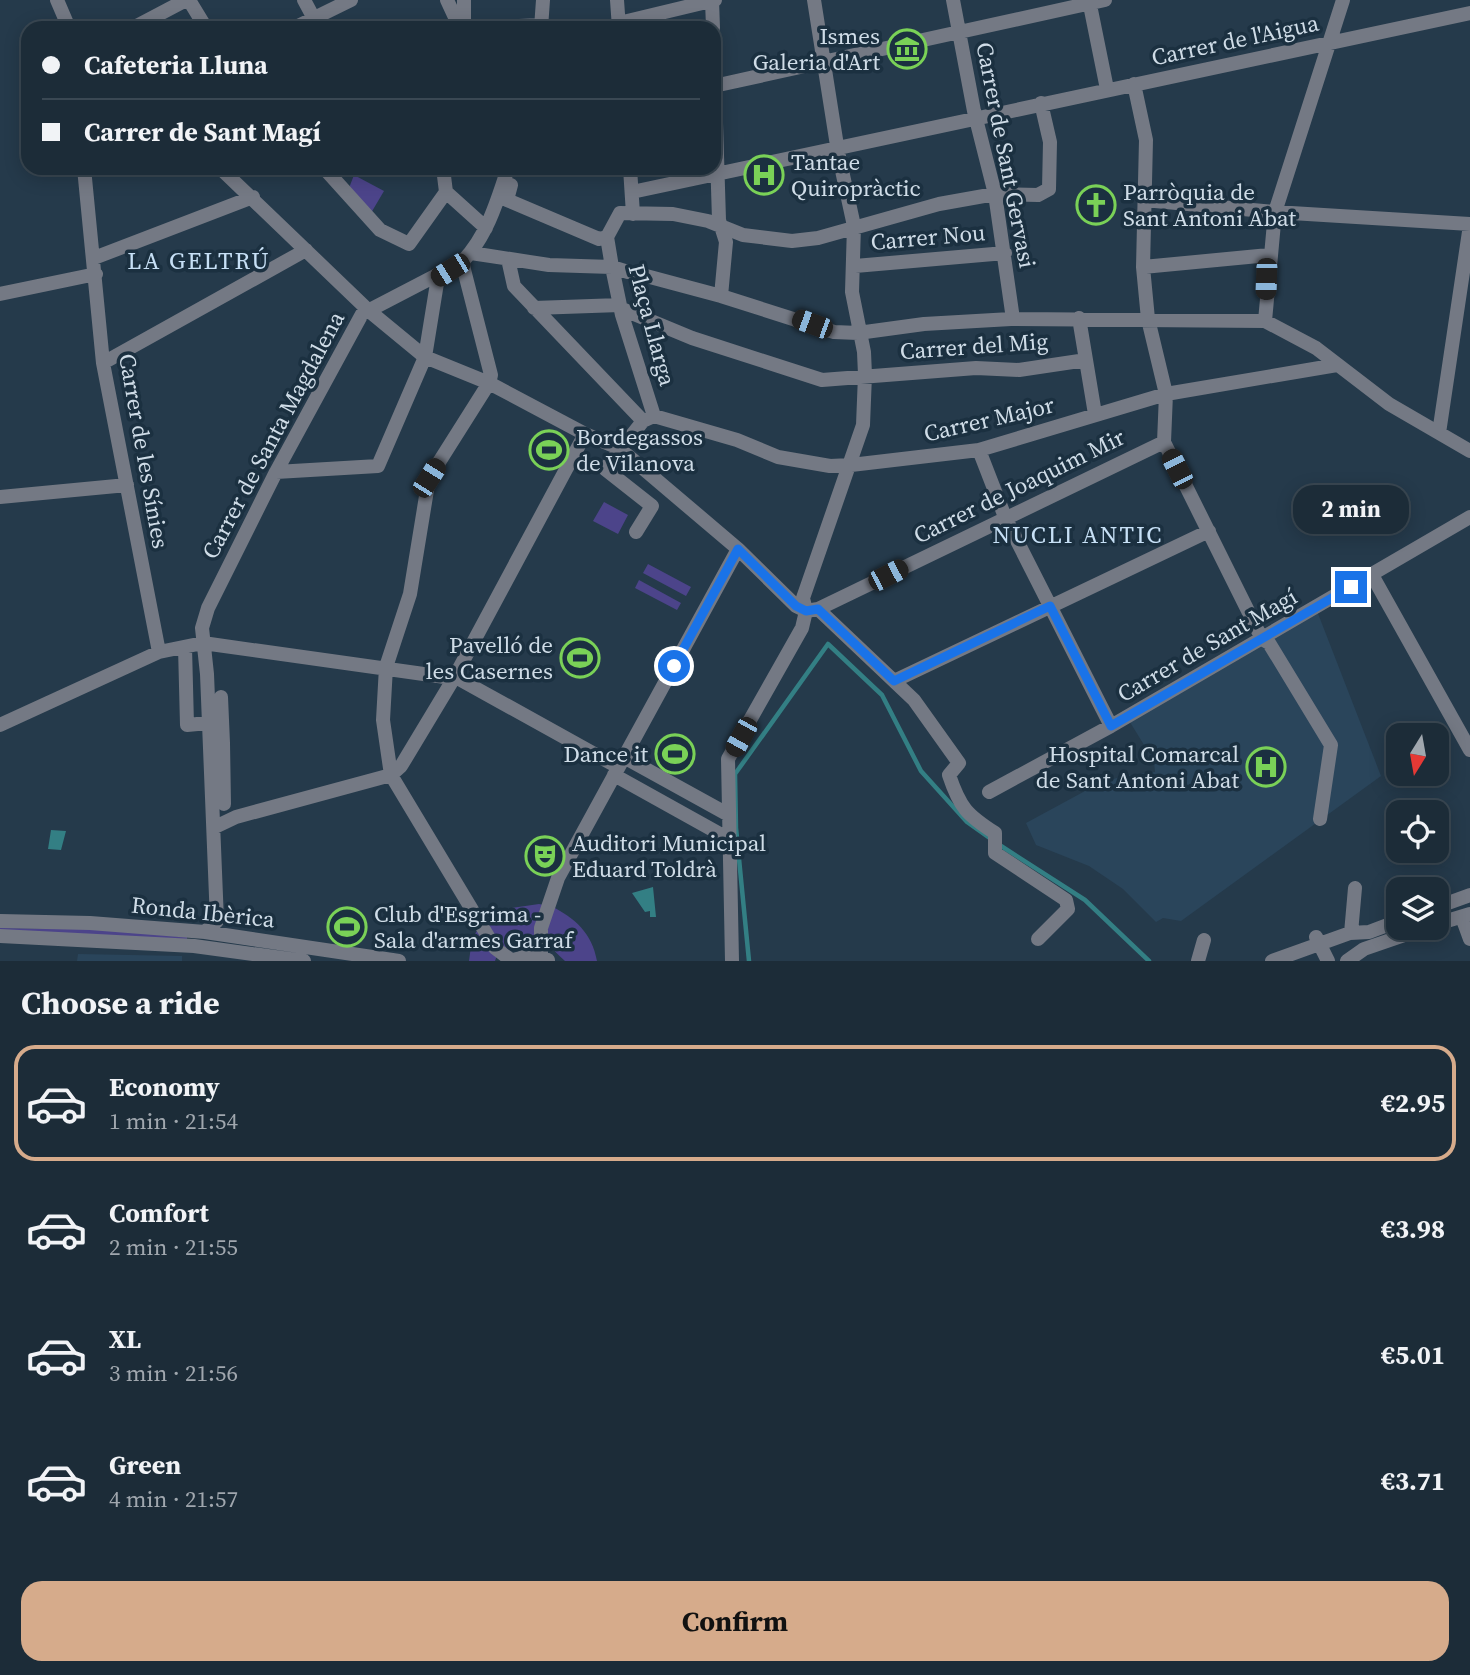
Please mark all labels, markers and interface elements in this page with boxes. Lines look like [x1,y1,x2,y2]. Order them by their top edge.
street label: Carrer de l'Aigua [1148,7,1322,73]
place label: Ismes Galeria d'Art [753,20,881,78]
museum icon: Ismes Galeria d'Art [886,28,928,70]
street label: Carrer de Sant Gervasi [968,39,1044,271]
text: Cafeteria Lluna [84,47,268,83]
text: Carrer de Sant Magí [84,114,321,150]
place label: Tantae Quiropràctic [791,146,921,204]
hospital icon: Tantae Quiropràctic [743,154,785,196]
place label: Parròquia de Sant Antoni Abat [1123,176,1297,234]
church icon: Parròquia de Sant Antoni Abat [1075,184,1117,226]
street label: Carrer Nou [870,216,986,258]
district label: LA GELTRÚ [127,244,271,277]
car [427,250,474,290]
car [1255,258,1278,300]
street label: Plaça Llarga [620,261,684,390]
street label: Carrer de Santa Magdalena [194,305,352,564]
car [789,307,836,341]
street label: Carrer del Mig [899,325,1049,367]
street label: Carrer de les Sínies [111,351,177,551]
street label: Carrer Major [921,388,1058,450]
place label: Bordegassos de Vilanova [576,421,703,479]
street label: Carrer de Joaquim Mir [908,421,1130,551]
sports icon: Bordegassos de Vilanova [528,429,570,471]
car [1159,446,1196,492]
car [409,455,450,501]
callout: 2 min [1293,486,1409,534]
text: 2 min [1321,493,1381,525]
district label: NUCLI ANTIC [993,518,1163,551]
car [865,556,912,594]
route end [1335,571,1367,603]
street label: Carrer de Sant Magí [1111,580,1303,710]
place label: Pavelló de les Casernes [426,629,553,687]
sports icon: Pavelló de les Casernes [559,637,601,679]
route start [658,650,690,682]
car [722,714,761,760]
north arrow [1386,723,1449,786]
map controls [1386,723,1449,940]
sports icon: Dance it [654,733,696,775]
place label: Dance it [563,738,649,770]
place label: Hospital Comarcal de Sant Antoni Abat [1036,738,1240,796]
hospital icon: Hospital Comarcal de Sant Antoni Abat [1245,746,1287,788]
button: locate [1386,800,1449,863]
place label: Auditori Municipal Eduard Toldrà [572,827,766,885]
theatre icon: Auditori Municipal Eduard Toldrà [524,835,566,877]
button: layers [1386,877,1449,940]
street label: Ronda Ibèrica [130,889,277,935]
place label: Club d'Esgrima - Sala d'armes Garraf [374,898,575,956]
sports icon: Club d'Esgrima - Sala d'armes Garraf [326,906,368,948]
text: Choose a ride [21,981,220,1025]
text: Economy [109,1069,220,1105]
icon: car [25,1072,88,1135]
text: €2.95 [1381,1085,1445,1121]
text: 1 min · 21:54 [109,1105,238,1137]
text: Comfort [109,1195,209,1231]
icon: car [25,1198,88,1261]
text: €3.98 [1381,1211,1445,1247]
text: 2 min · 21:55 [109,1231,238,1263]
text: XL [109,1321,141,1357]
icon: car [25,1324,88,1387]
text: €5.01 [1381,1337,1445,1373]
text: 3 min · 21:56 [109,1357,238,1389]
text: Green [109,1447,181,1483]
icon: car [25,1450,88,1513]
text: €3.71 [1381,1463,1445,1499]
text: 4 min · 21:57 [109,1483,238,1515]
button: Confirm [21,1581,1449,1661]

